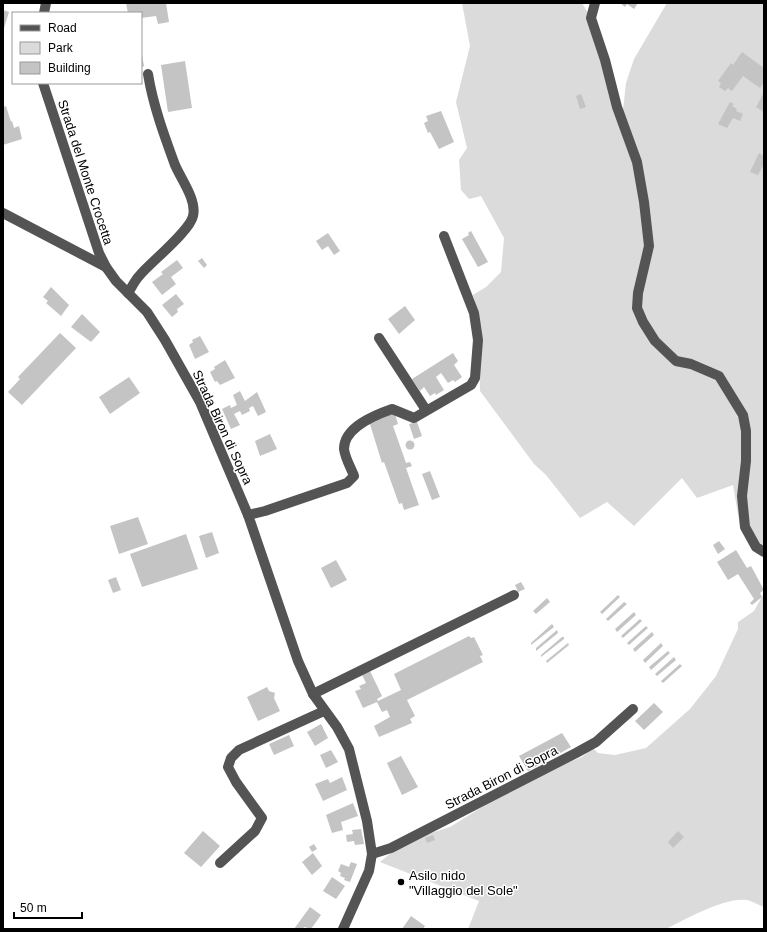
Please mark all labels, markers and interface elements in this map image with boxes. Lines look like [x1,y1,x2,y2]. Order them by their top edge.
legend [12,12,142,84]
text: Road [48,21,77,35]
text: Park [48,41,74,55]
text: Building [48,61,91,75]
street label: Strada del Monte Crocetta [55,98,116,247]
street label: Strada Biron di Sopra [189,368,256,487]
street label: Strada Biron di Sopra [442,742,561,812]
place label: Asilo nido "Villaggio del Sole" [409,868,518,898]
marker: Asilo nido "Villaggio del Sole" [396,877,406,887]
scale bar [14,894,82,920]
text: 50 m [20,901,47,915]

